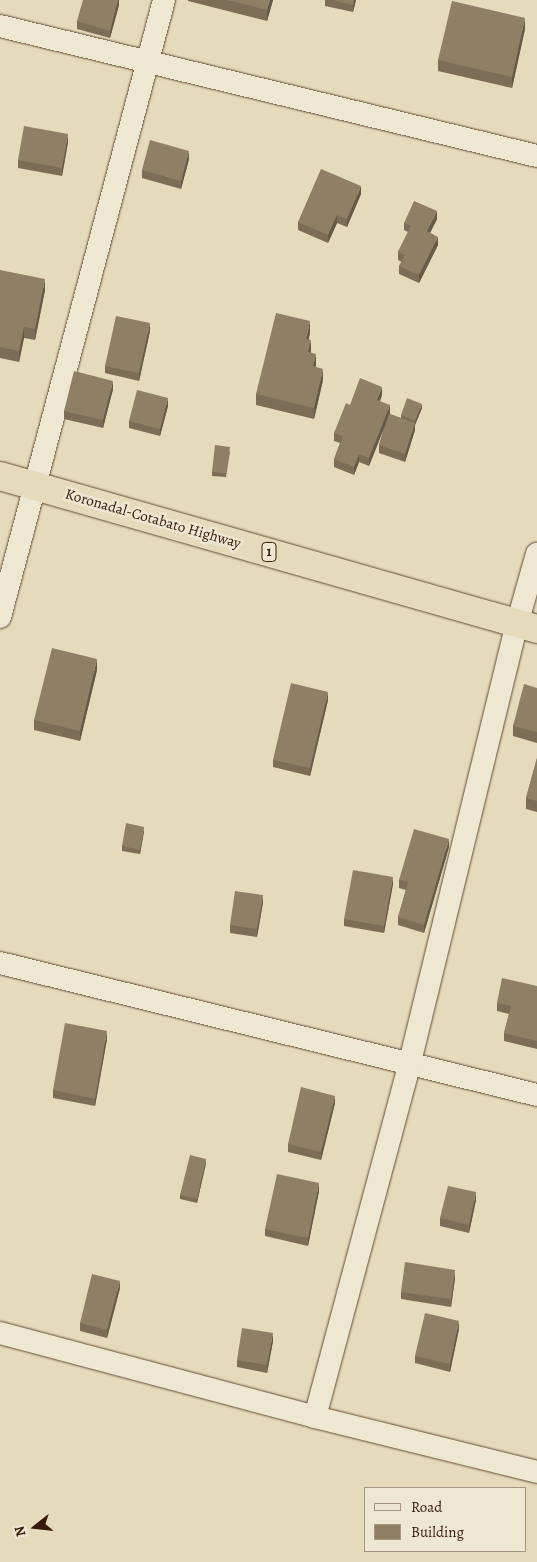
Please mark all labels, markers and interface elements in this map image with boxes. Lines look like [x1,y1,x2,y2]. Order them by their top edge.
street label: Koronadal-Cotabato Highway [63,485,243,553]
road number: 1 [260,540,278,564]
legend [364,1487,527,1552]
text: Road [411,1497,442,1517]
north arrow [10,1502,60,1552]
text: Building [411,1522,464,1542]
text: N [10,1524,31,1539]

